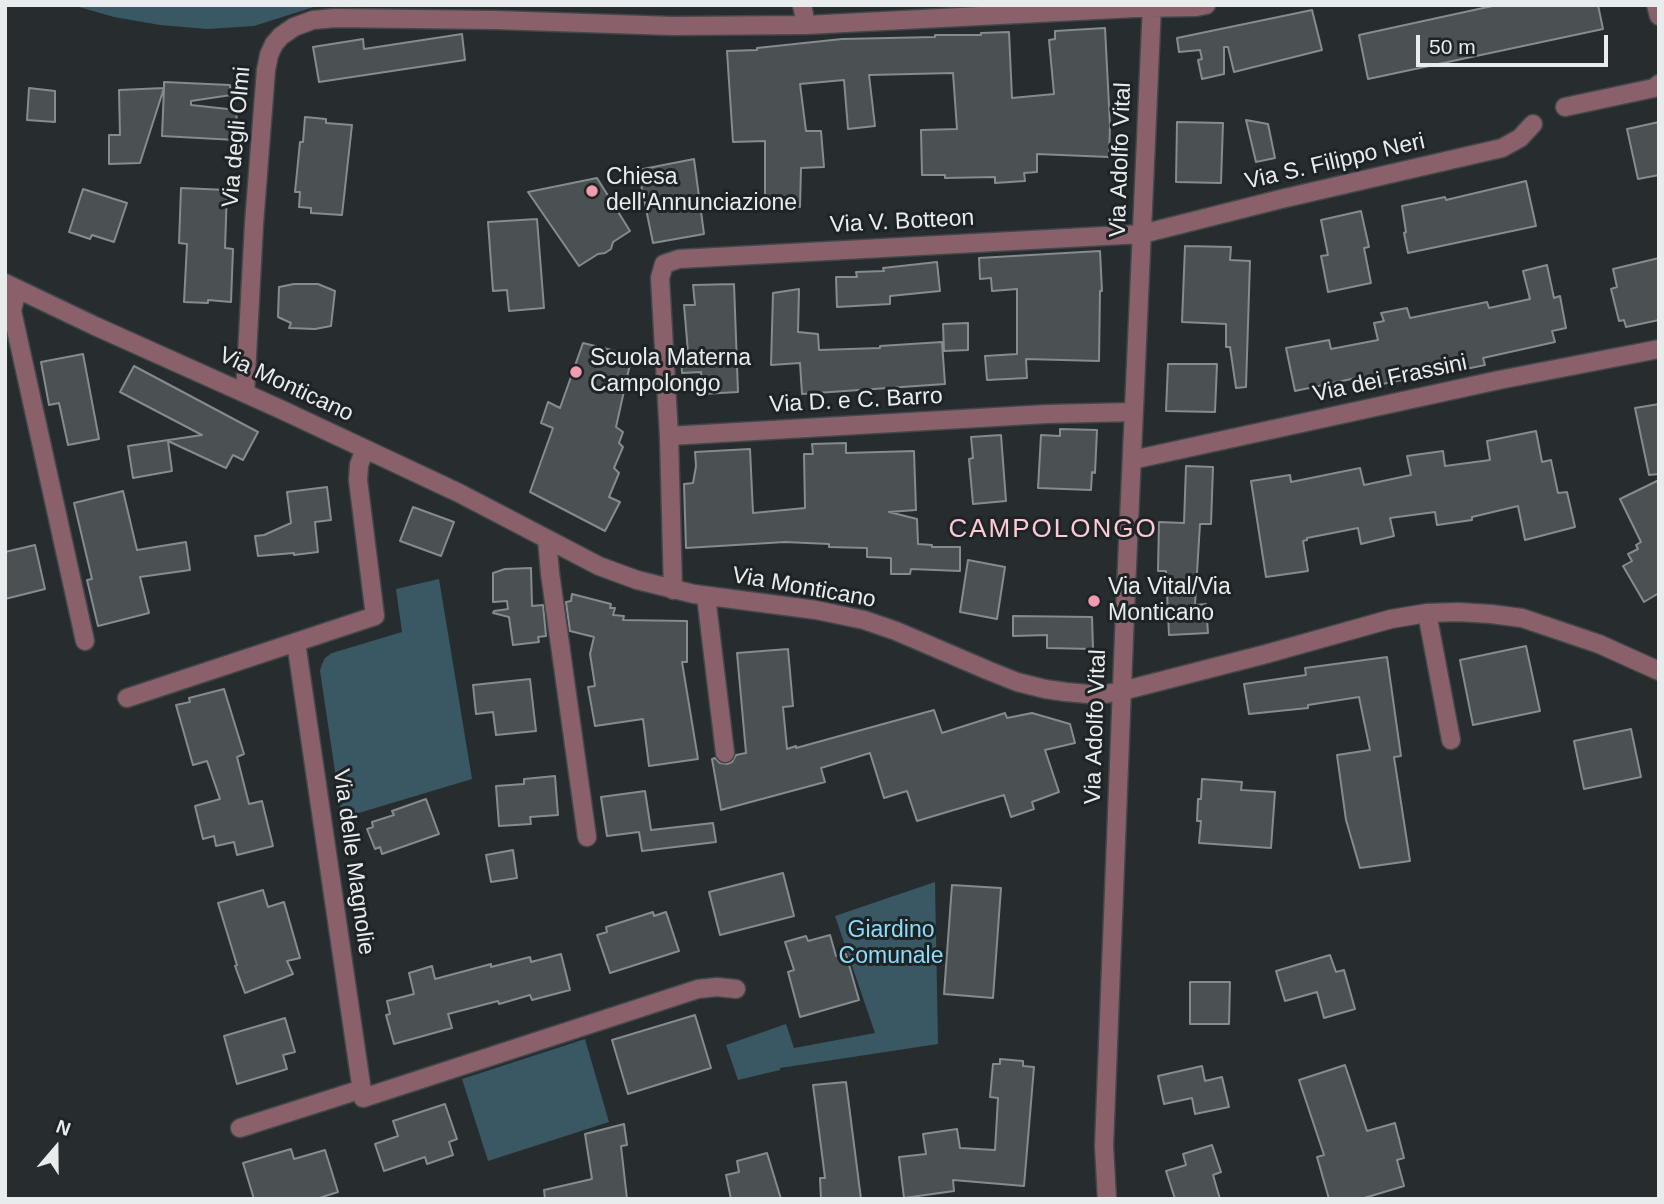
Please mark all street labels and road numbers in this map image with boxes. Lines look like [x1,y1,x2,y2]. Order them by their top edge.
street label: Via degli Olmi [217,65,257,209]
street label: Via Adolfo Vital [1105,82,1137,238]
street label: Via S. Filippo Neri [1242,128,1428,196]
street label: Via V. Botteon [829,204,975,240]
street label: Via Monticano [214,342,358,428]
street label: Via dei Frassini [1310,349,1470,409]
street label: Via D. e C. Barro [769,383,943,419]
street label: Via Monticano [730,562,878,614]
street label: Via Adolfo Vital [1080,649,1112,805]
street label: Via delle Magnolie [326,767,380,957]

